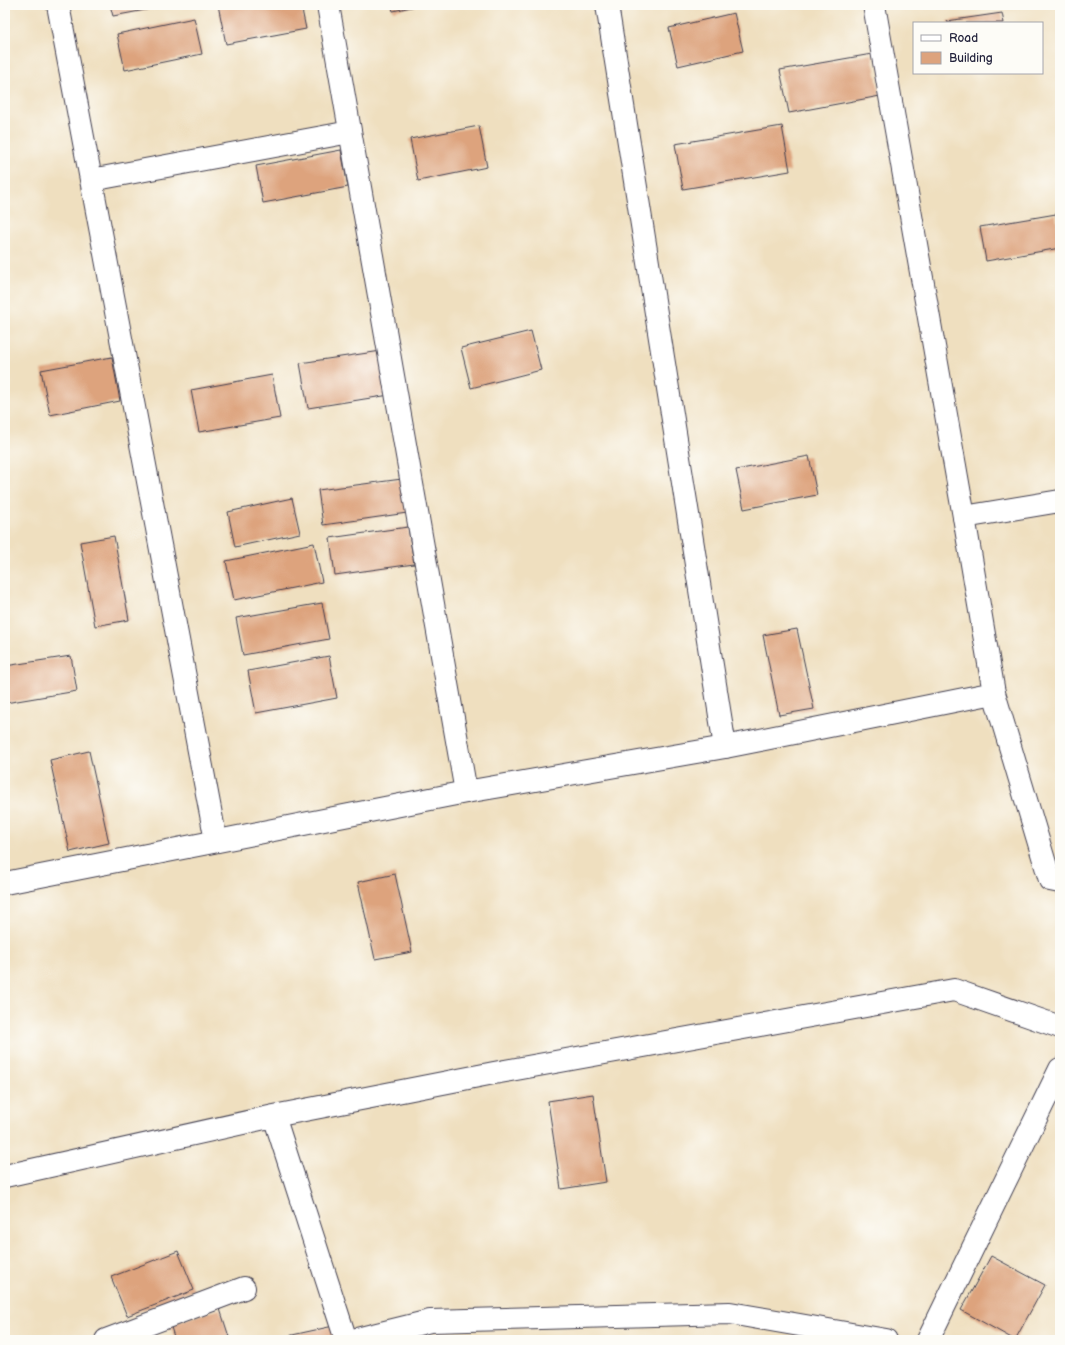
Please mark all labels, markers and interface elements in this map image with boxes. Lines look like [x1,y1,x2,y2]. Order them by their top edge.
legend [913,22,1043,74]
text: Road [949,31,978,46]
text: Building [949,51,993,66]

